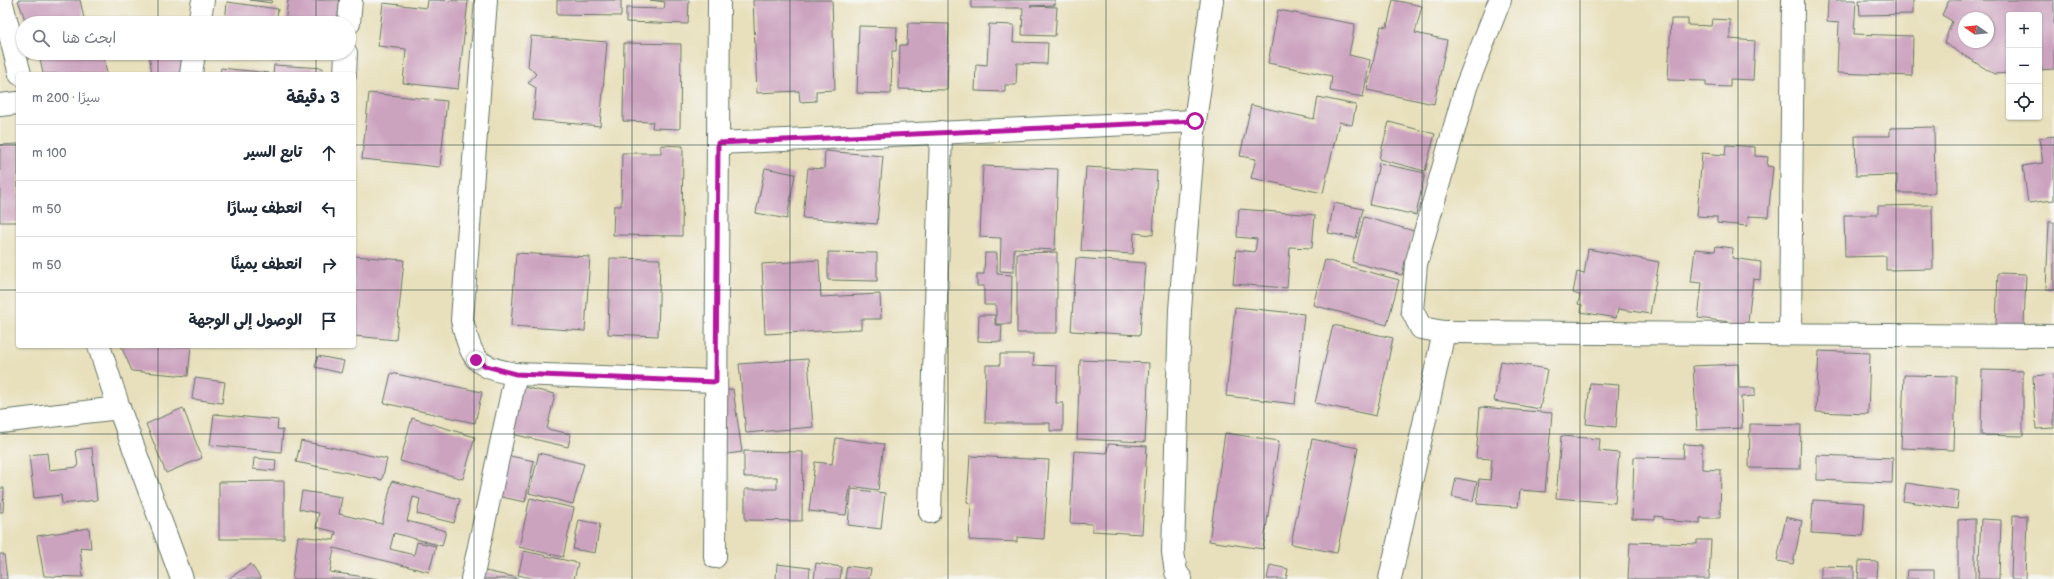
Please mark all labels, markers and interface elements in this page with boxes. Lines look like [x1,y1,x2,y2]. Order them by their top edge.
north arrow [1958,12,1994,48]
map controls [2006,12,2042,120]
button: + [2006,12,2042,48]
search box [16,16,356,60]
icon: search [30,27,52,49]
text: ابحث هنا [62,29,116,48]
button: − [2006,48,2042,84]
button: locate [2006,84,2042,120]
text: 3 دقيقة [286,88,340,108]
text: سيرًا · 200 m [32,90,100,106]
route start [1186,112,1204,130]
icon: ahead [318,142,340,164]
text: تابع السير [244,143,302,162]
text: 100 m [32,145,67,161]
icon: left [318,198,340,220]
text: انعطف يسارًا [227,199,302,218]
text: 50 m [32,201,61,217]
icon: right [318,254,340,276]
text: انعطف يمينًا [231,255,302,274]
text: 50 m [32,257,61,273]
icon: arrive [318,310,340,332]
text: الوصول إلى الوجهة [188,311,302,330]
route end [467,351,485,369]

